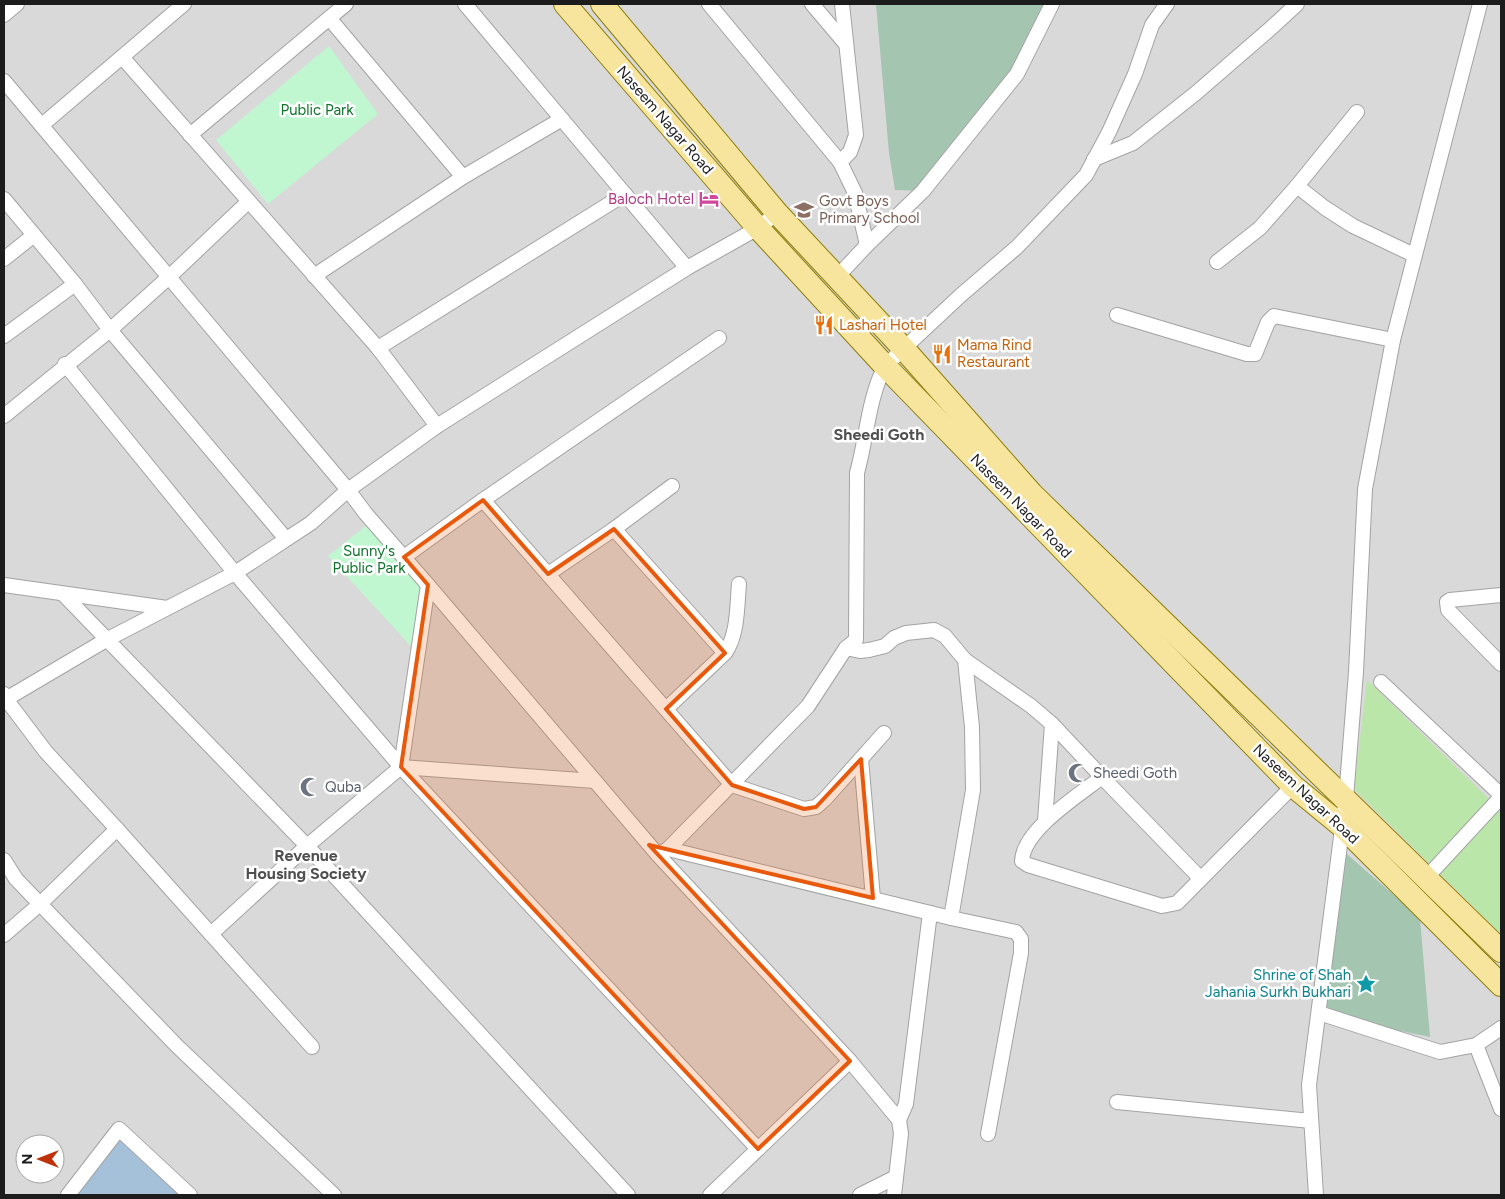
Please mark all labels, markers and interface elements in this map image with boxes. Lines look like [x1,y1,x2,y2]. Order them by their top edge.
street label: Naseem Nagar Road [613,62,717,178]
park label: Public Park [281,101,354,119]
hotel icon: Baloch Hotel [698,188,720,210]
place label: Baloch Hotel [608,190,694,208]
place label: Govt Boys Primary School [819,192,920,227]
school or university icon: Govt Boys Primary School [793,199,815,221]
restaurant icon: Lashari Hotel [813,314,835,336]
place label: Lashari Hotel [839,316,927,334]
place label: Mama Rind Restaurant [957,336,1032,371]
restaurant icon: Mama Rind Restaurant [931,343,953,365]
district label: Sheedi Goth [834,425,924,444]
street label: Naseem Nagar Road [967,450,1075,562]
park label: Sunny's Public Park [333,542,406,577]
street label: Naseem Nagar Road [1249,740,1363,848]
mosque icon: Sheedi Goth [1067,762,1089,784]
place label: Sheedi Goth [1093,764,1177,782]
mosque icon: Quba [299,776,321,798]
place label: Quba [325,778,362,796]
district label: Revenue Housing Society [246,846,367,883]
place label: Shrine of Shah Jahania Surkh Bukhari [1205,966,1351,1001]
place icon: Shrine of Shah Jahania Surkh Bukhari [1355,973,1377,995]
north arrow [15,1134,65,1184]
text: N [19,1154,36,1164]

